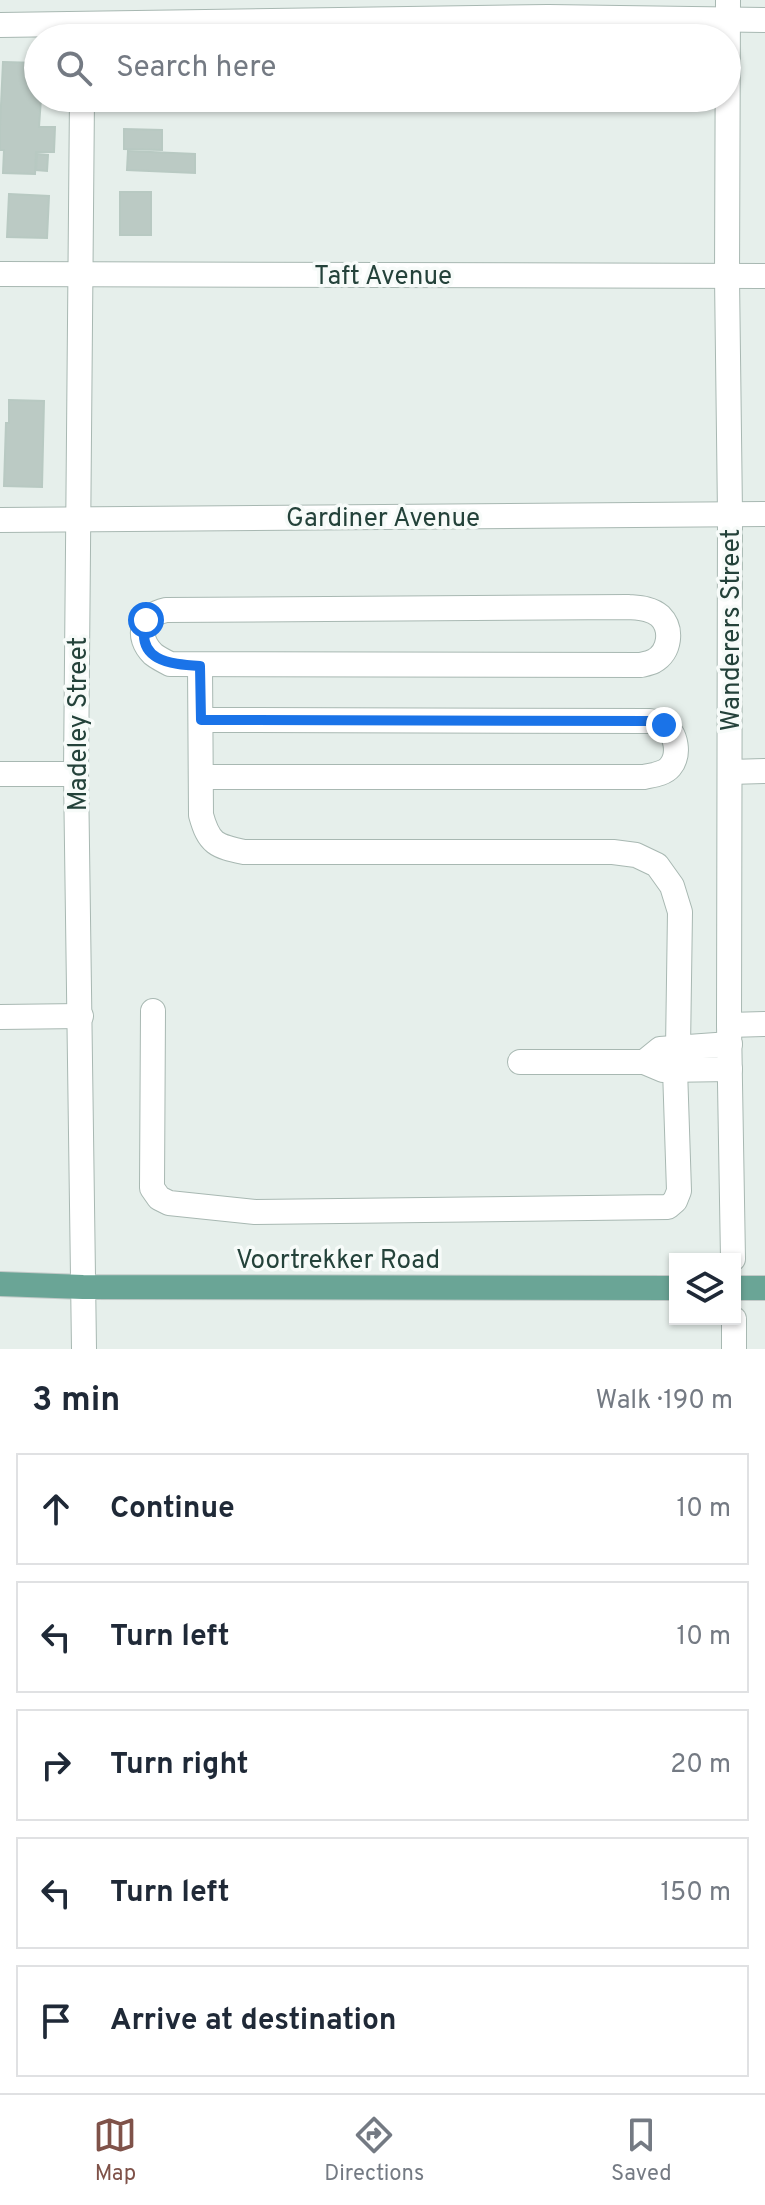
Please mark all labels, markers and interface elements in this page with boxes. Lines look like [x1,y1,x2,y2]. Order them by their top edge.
search box [24,24,741,112]
icon: search [52,46,96,90]
text: Search here [116,50,276,87]
street label: Taft Avenue [314,261,452,294]
street label: Gardiner Avenue [286,503,480,536]
street label: Wanderers Street [716,529,749,731]
route start [128,602,164,638]
street label: Madeley Street [63,637,96,811]
route end [646,707,682,743]
street label: Voortrekker Road [236,1245,440,1278]
map controls [669,1253,741,1325]
button: layers [669,1253,741,1325]
text: 3 min [32,1380,120,1423]
text: Walk · 190 m [595,1385,733,1418]
icon: ahead [34,1487,78,1531]
text: Continue [110,1491,235,1528]
text: 10 m [676,1493,731,1526]
icon: left [34,1615,78,1659]
text: Turn left [110,1619,230,1656]
text: 10 m [676,1621,731,1654]
icon: right [34,1743,78,1787]
text: Turn right [110,1747,248,1784]
text: 20 m [670,1749,731,1782]
icon: left [34,1871,78,1915]
text: Turn left [110,1875,230,1912]
text: 150 m [660,1877,731,1910]
icon: arrive [34,1999,78,2043]
text: Arrive at destination [110,2003,396,2040]
tab: Map [93,2113,137,2188]
tab: Directions [324,2113,424,2188]
tab: Saved [611,2113,672,2188]

